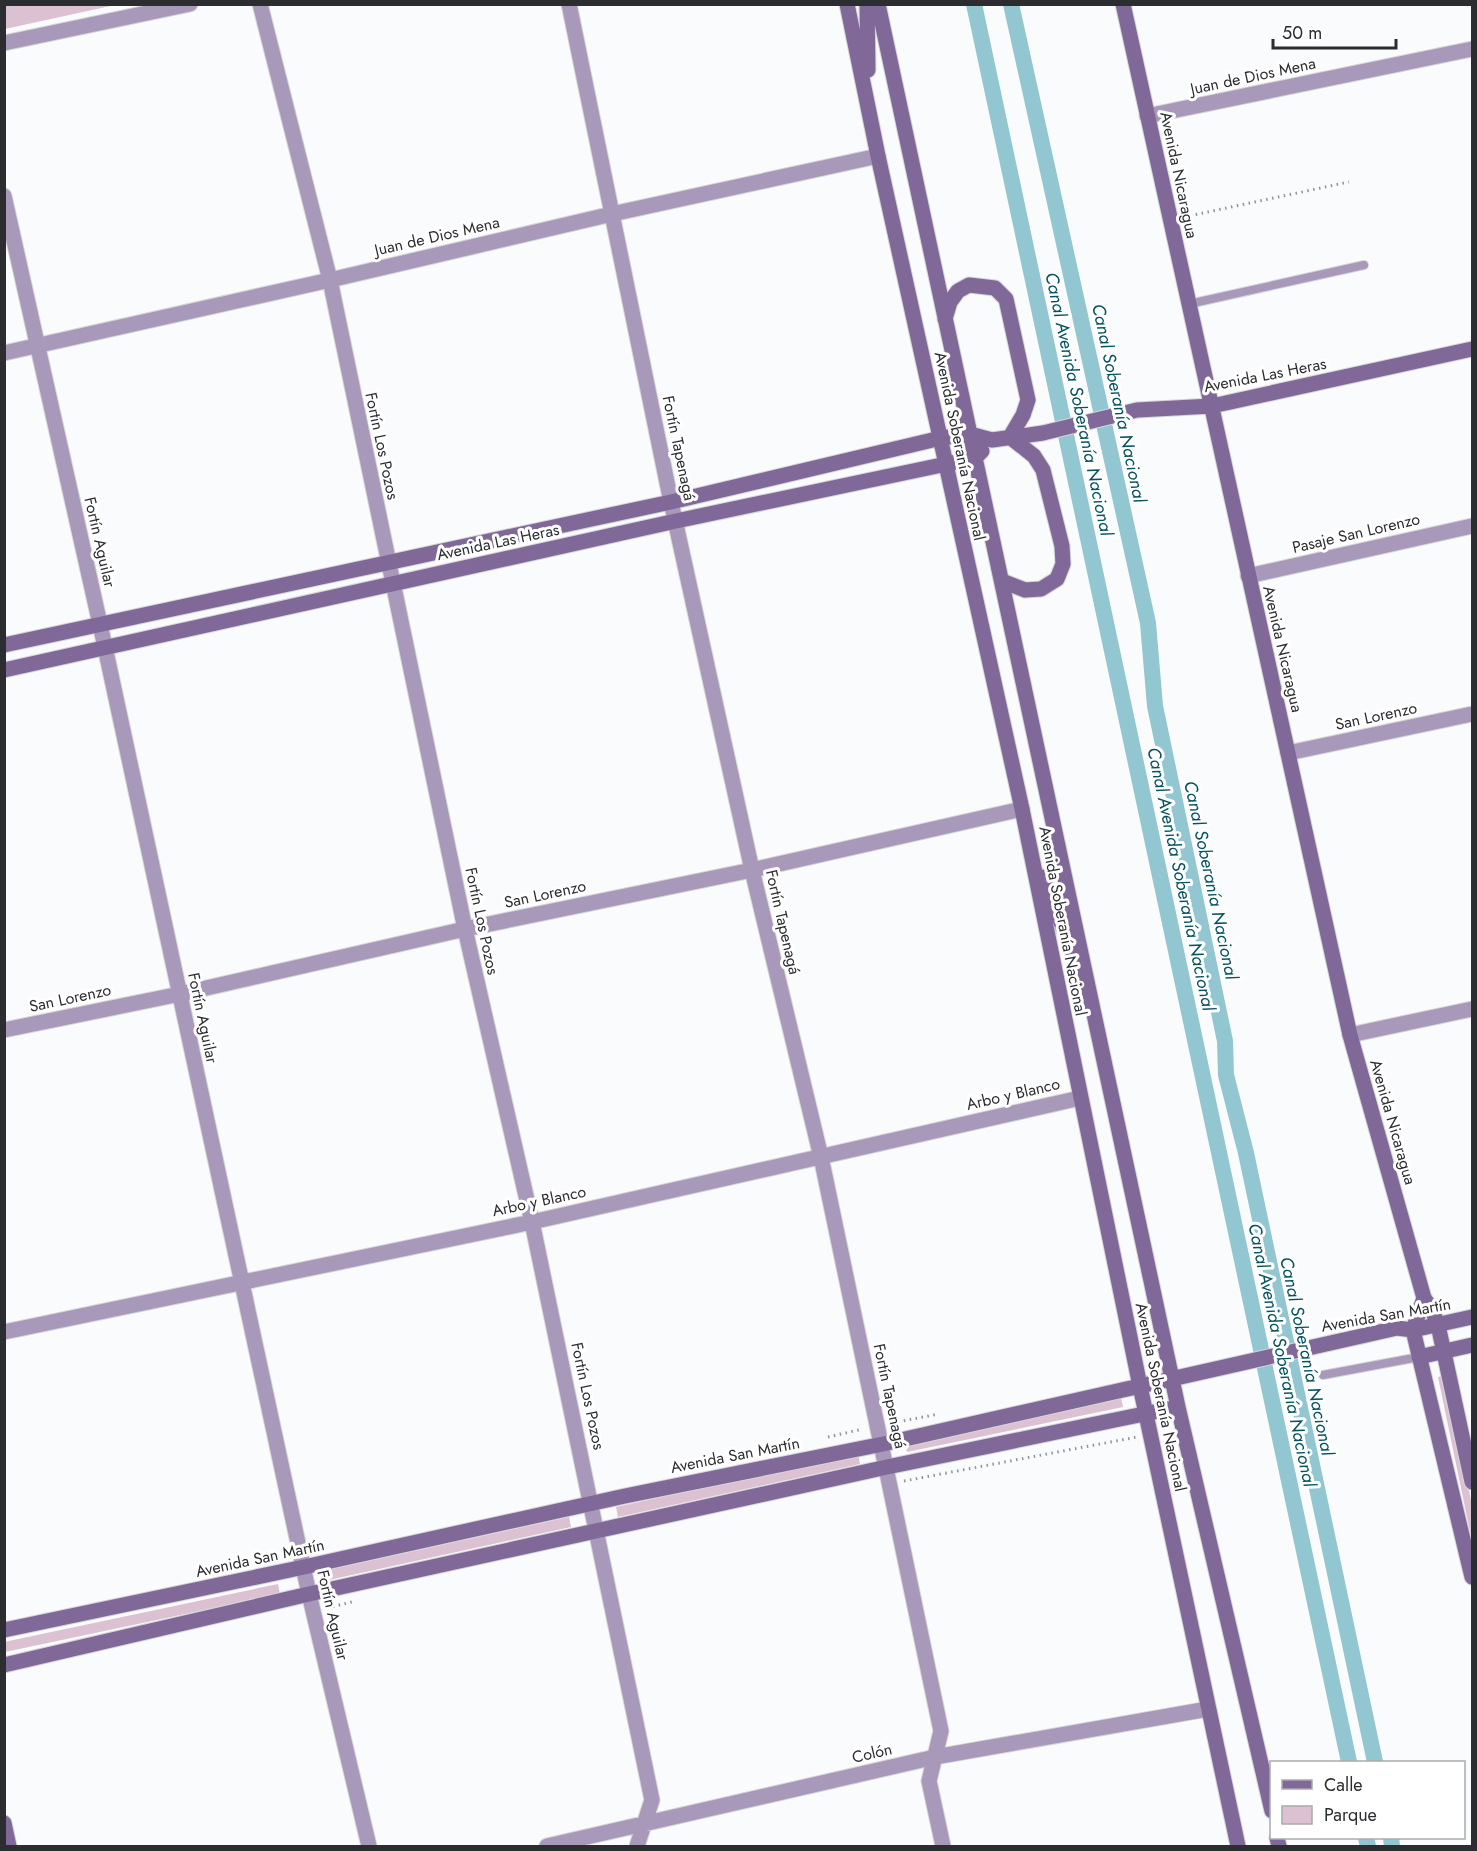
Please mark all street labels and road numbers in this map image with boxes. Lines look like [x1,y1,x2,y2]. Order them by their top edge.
street label: Juan de Dios Mena [1186,51,1318,101]
street label: Avenida Nicaragua [1154,109,1204,241]
street label: Juan de Dios Mena [370,210,502,262]
street label: Avenida Soberanía Nacional [929,349,991,543]
street label: Avenida Las Heras [1202,352,1328,398]
street label: Fortín Los Pozos [359,390,405,502]
street label: Fortín Tapenagá [657,393,701,503]
street label: Fortín Aguilar [78,495,122,590]
street label: Pasaje San Lorenzo [1290,507,1422,559]
street label: Avenida Las Heras [435,518,561,566]
street label: Avenida Nicaragua [1257,583,1309,715]
street label: San Lorenzo [1333,696,1419,736]
street label: Avenida Soberanía Nacional [1033,824,1093,1018]
street label: Fortín Los Pozos [459,865,505,977]
street label: Fortín Tapenagá [760,867,806,977]
street label: San Lorenzo [502,874,588,914]
street label: Fortín Aguilar [182,971,224,1066]
street label: San Lorenzo [27,978,113,1018]
street label: Avenida Nicaragua [1364,1057,1422,1187]
street label: Arbo y Blanco [964,1072,1062,1116]
street label: Arbo y Blanco [490,1180,588,1222]
street label: Avenida San Martín [1319,1292,1453,1338]
street label: Avenida Soberanía Nacional [1130,1300,1192,1494]
street label: Fortín Los Pozos [565,1340,611,1452]
street label: Fortín Tapenagá [868,1341,912,1451]
street label: Avenida San Martín [668,1431,802,1479]
street label: Avenida San Martín [193,1533,327,1583]
street label: Fortín Aguilar [311,1568,355,1663]
street label: Colón [850,1737,894,1769]

